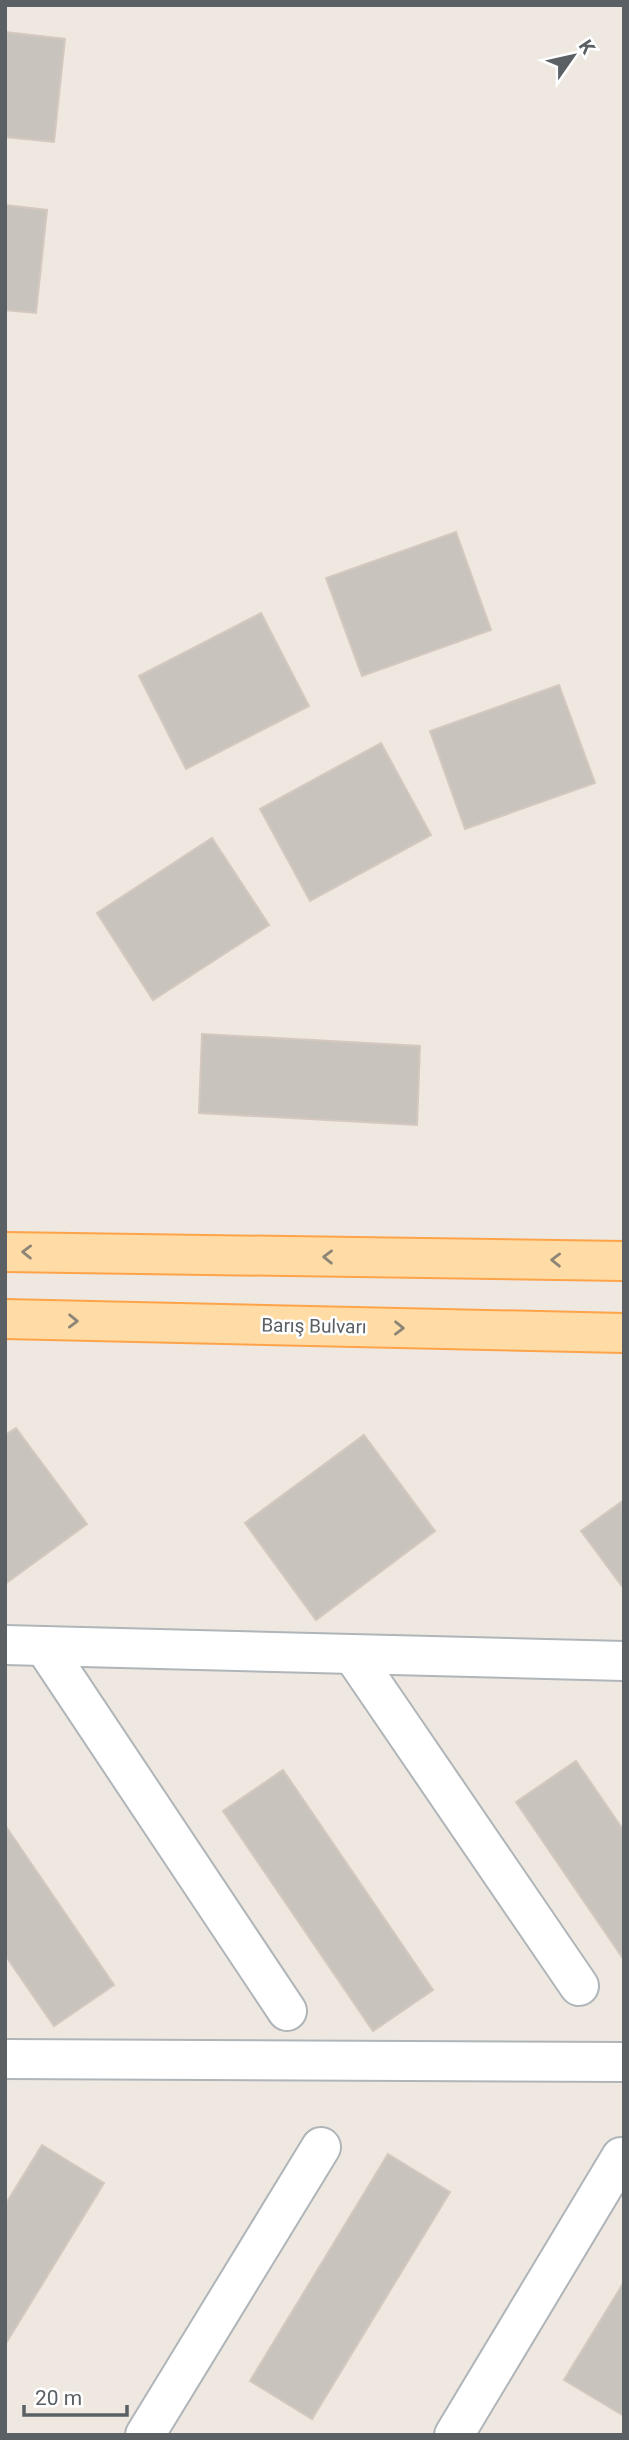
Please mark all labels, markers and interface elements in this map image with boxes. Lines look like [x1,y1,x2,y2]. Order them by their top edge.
north arrow [538,21,608,91]
text: K [574,35,600,59]
one-way arrow [21,1244,32,1260]
one-way arrow [322,1249,333,1265]
one-way arrow [550,1253,561,1268]
one-way arrow [68,1313,79,1328]
street label: Barış Bulvarı [261,1314,367,1338]
one-way arrow [394,1320,405,1336]
scale bar [24,2374,128,2418]
text: 20 m [35,2386,82,2410]

